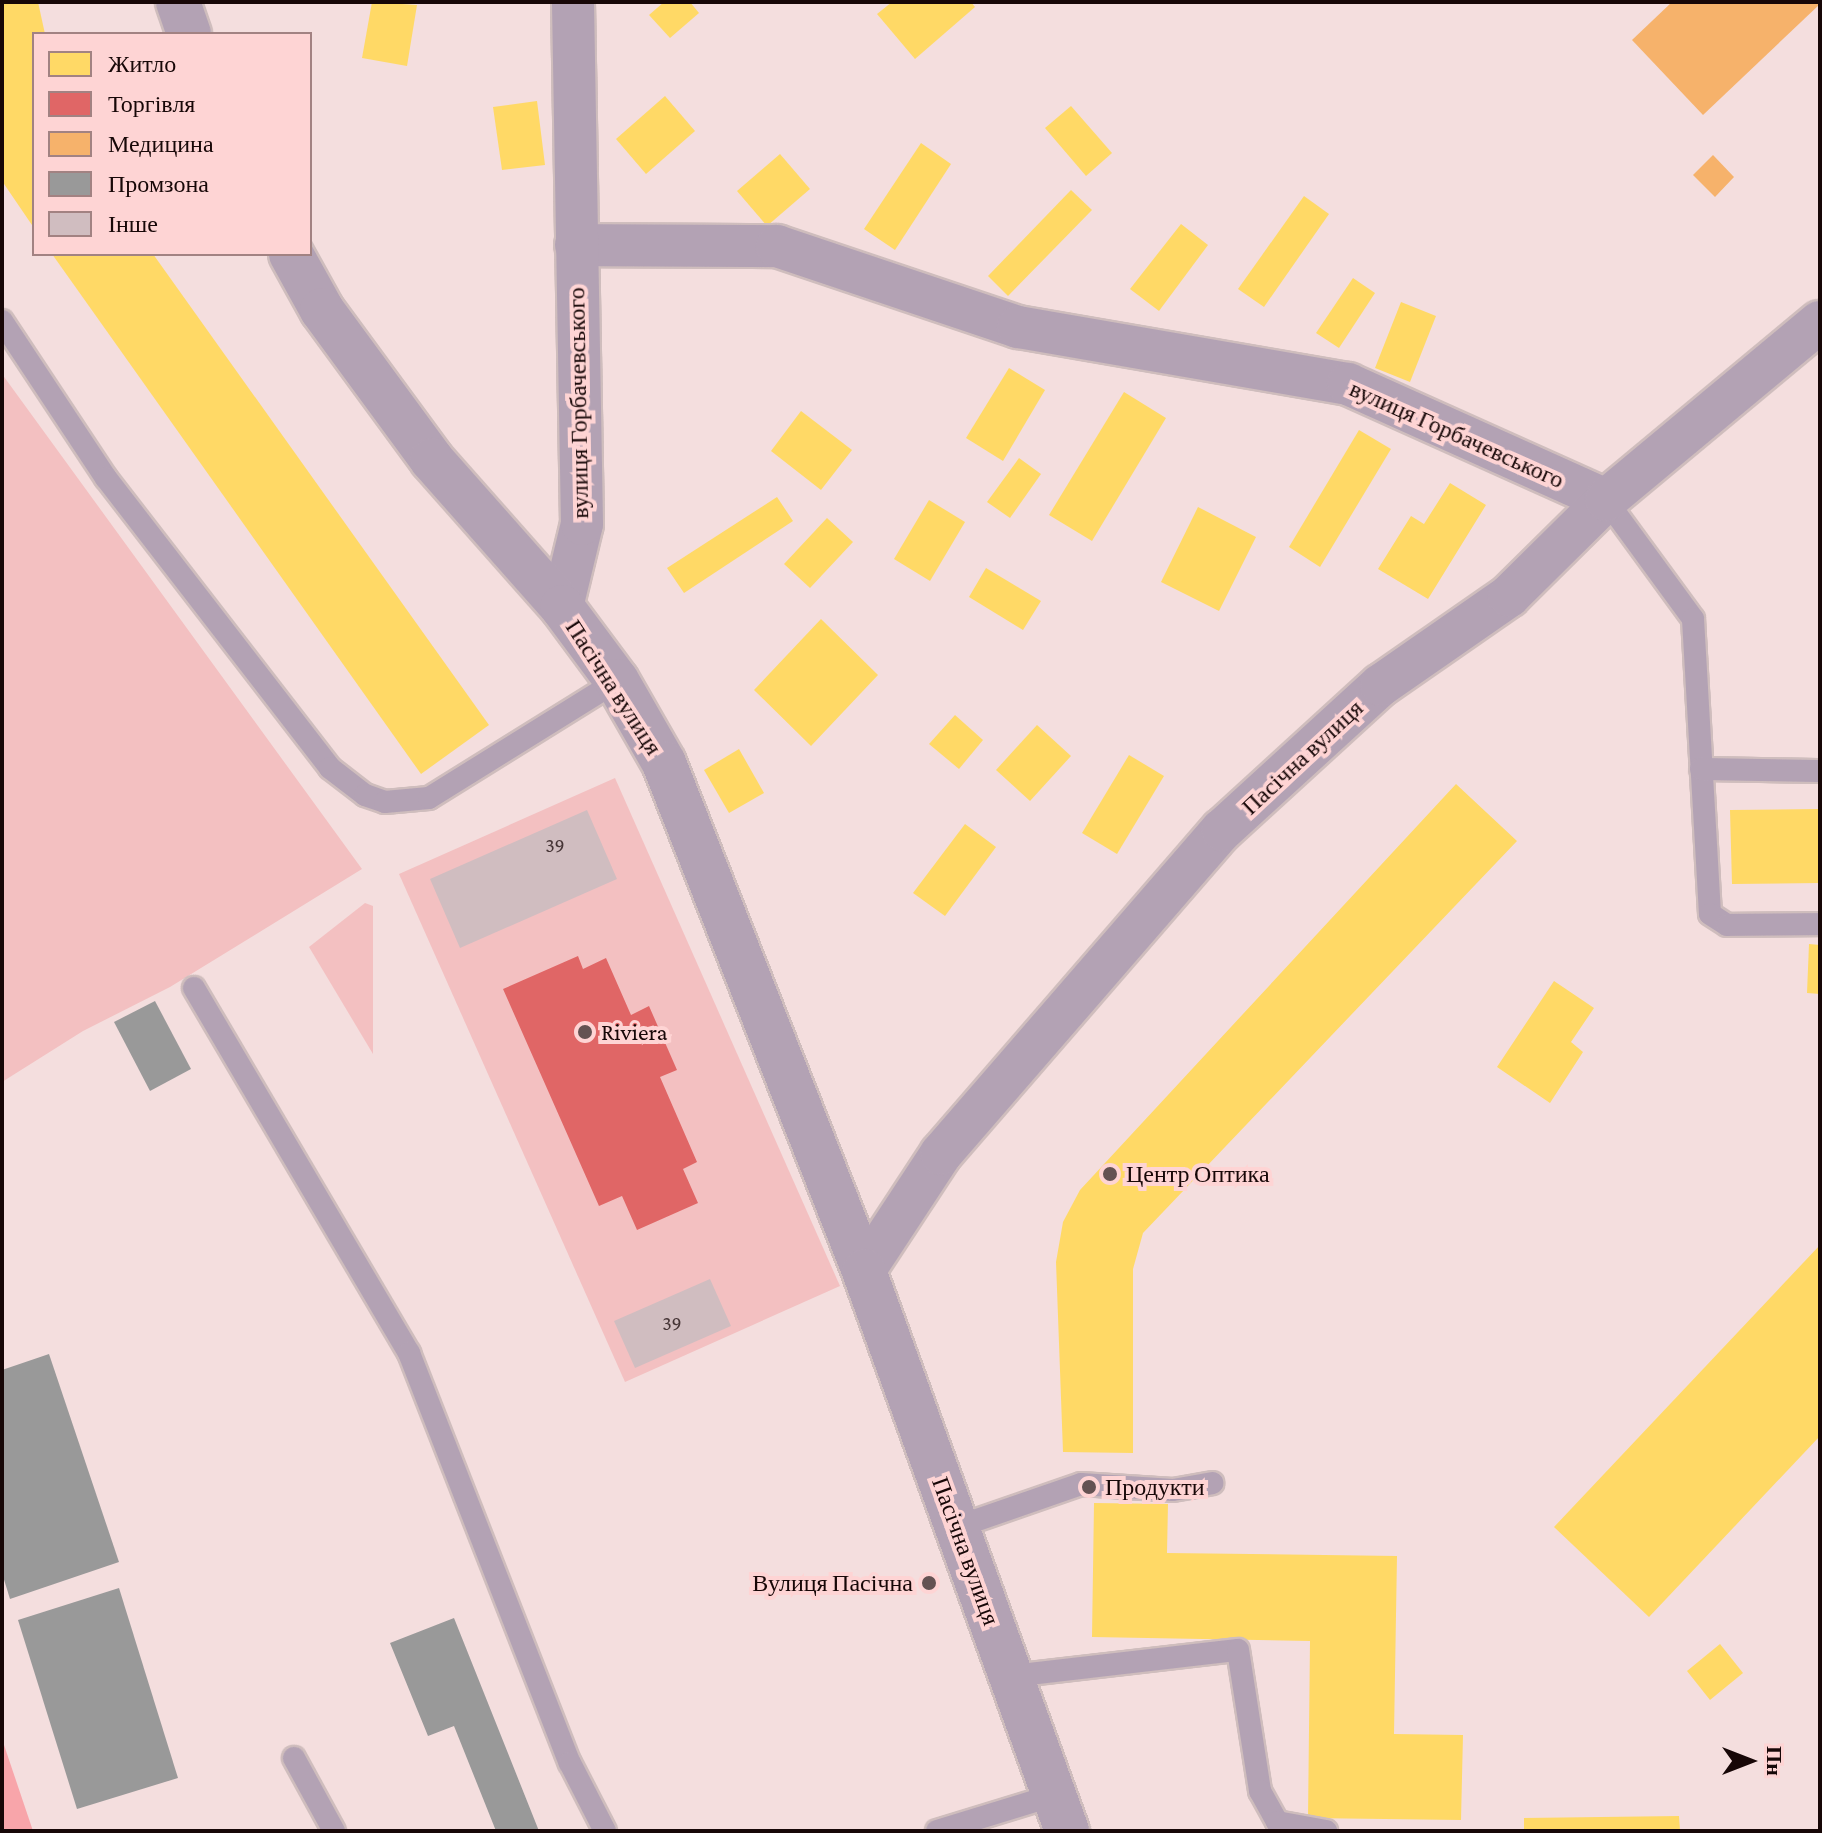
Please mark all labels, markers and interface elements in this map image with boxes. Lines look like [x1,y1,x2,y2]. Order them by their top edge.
legend [32,32,312,256]
text: Житло [108,50,176,77]
text: Торгівля [108,90,195,117]
text: Медицина [108,130,214,157]
text: Промзона [108,170,209,197]
text: Інше [108,210,158,237]
street label: вулиця Горбачевського [562,287,594,519]
street label: вулиця Горбачевського [1345,374,1569,494]
street label: Пасічна вулиця [560,614,668,760]
street label: Пасічна вулиця [1235,693,1369,821]
house number: 39 [545,833,565,857]
place label: Riviera [601,1018,668,1046]
marker: Riviera [576,1023,594,1041]
place label: Центр Оптика [1126,1160,1270,1188]
marker: Центр Оптика [1101,1165,1119,1183]
house number: 39 [662,1311,682,1335]
street label: Пасічна вулиця [926,1473,1006,1629]
place label: Продукти [1105,1473,1205,1501]
marker: Продукти [1080,1478,1098,1496]
place label: Вулиця Пасічна [752,1569,913,1597]
marker: Вулиця Пасічна [920,1574,938,1592]
north arrow [1710,1721,1790,1801]
text: Пн [1762,1746,1787,1776]

